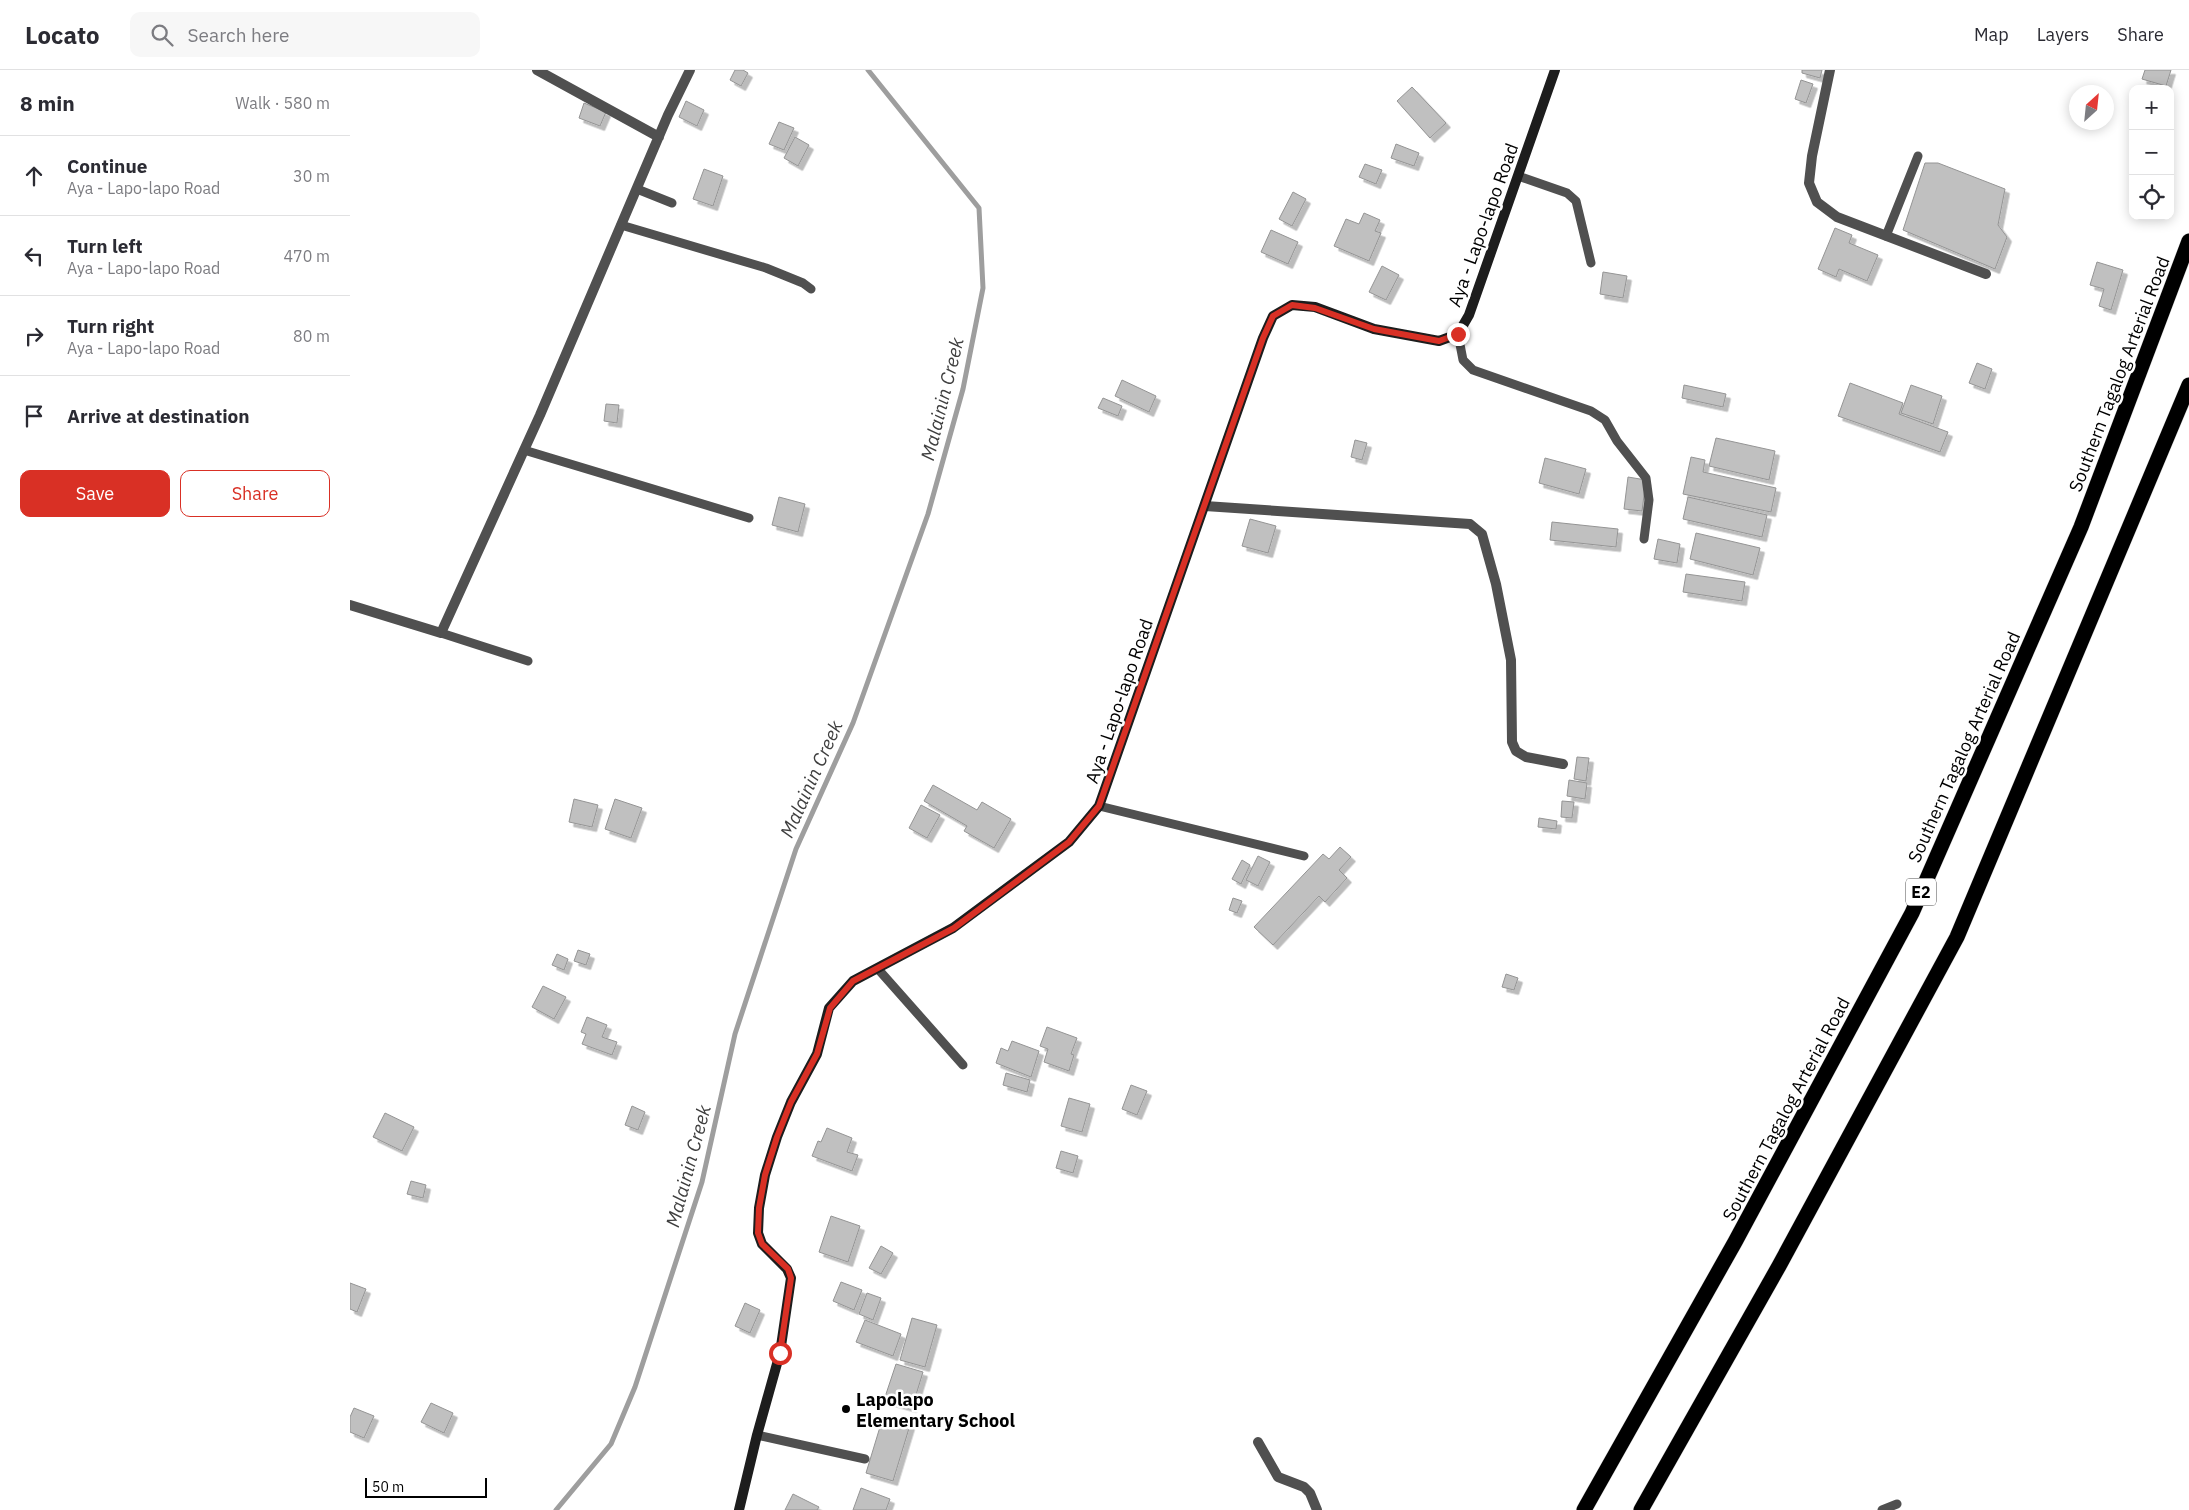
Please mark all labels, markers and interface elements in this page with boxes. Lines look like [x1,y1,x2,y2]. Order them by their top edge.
search box [130,12,480,57]
text: Locato [25,19,100,51]
icon: search [148,21,176,49]
text: Search here [188,23,289,47]
text: Map [1974,23,2009,46]
text: Layers [2037,23,2089,46]
text: Share [2117,23,2164,46]
north arrow [2069,85,2114,130]
map controls [2129,85,2174,220]
button: + [2129,85,2174,130]
text: 8 min [20,89,75,117]
text: Walk · 580 m [235,93,330,113]
button: − [2129,130,2174,175]
street label: Aya - Lapo-lapo Road [1443,140,1523,310]
text: Continue [67,154,147,178]
icon: ahead [20,162,48,190]
text: 30 m [293,166,330,186]
button: locate [2129,175,2174,220]
text: Aya - Lapo-lapo Road [67,178,220,198]
text: Turn left [67,234,143,258]
icon: left [20,242,48,270]
text: 470 m [283,246,330,266]
street label: Southern Tagalog Arterial Road [2063,253,2175,495]
text: Aya - Lapo-lapo Road [67,258,220,278]
text: Turn right [67,314,154,338]
icon: right [20,322,48,350]
route end [1447,323,1470,346]
text: 80 m [293,326,330,346]
water label: Malainin Creek [915,334,969,463]
text: Aya - Lapo-lapo Road [67,338,220,358]
icon: arrive [20,402,48,430]
text: Arrive at destination [67,404,250,428]
button: Save [20,470,170,517]
button: Share [180,470,330,517]
street label: Aya - Lapo-lapo Road [1080,616,1158,786]
street label: Southern Tagalog Arterial Road [1903,628,2025,866]
water label: Malainin Creek [774,716,848,841]
road number: E2 [1906,879,1936,906]
street label: Southern Tagalog Arterial Road [1717,993,1855,1225]
water label: Malainin Creek [660,1101,716,1230]
route start [769,1342,792,1365]
place label: Lapolapo Elementary School [856,1388,1015,1432]
marker: Lapolapo Elementary School [840,1403,852,1415]
scale bar [365,1475,488,1498]
text: 50 m [372,1478,404,1496]

